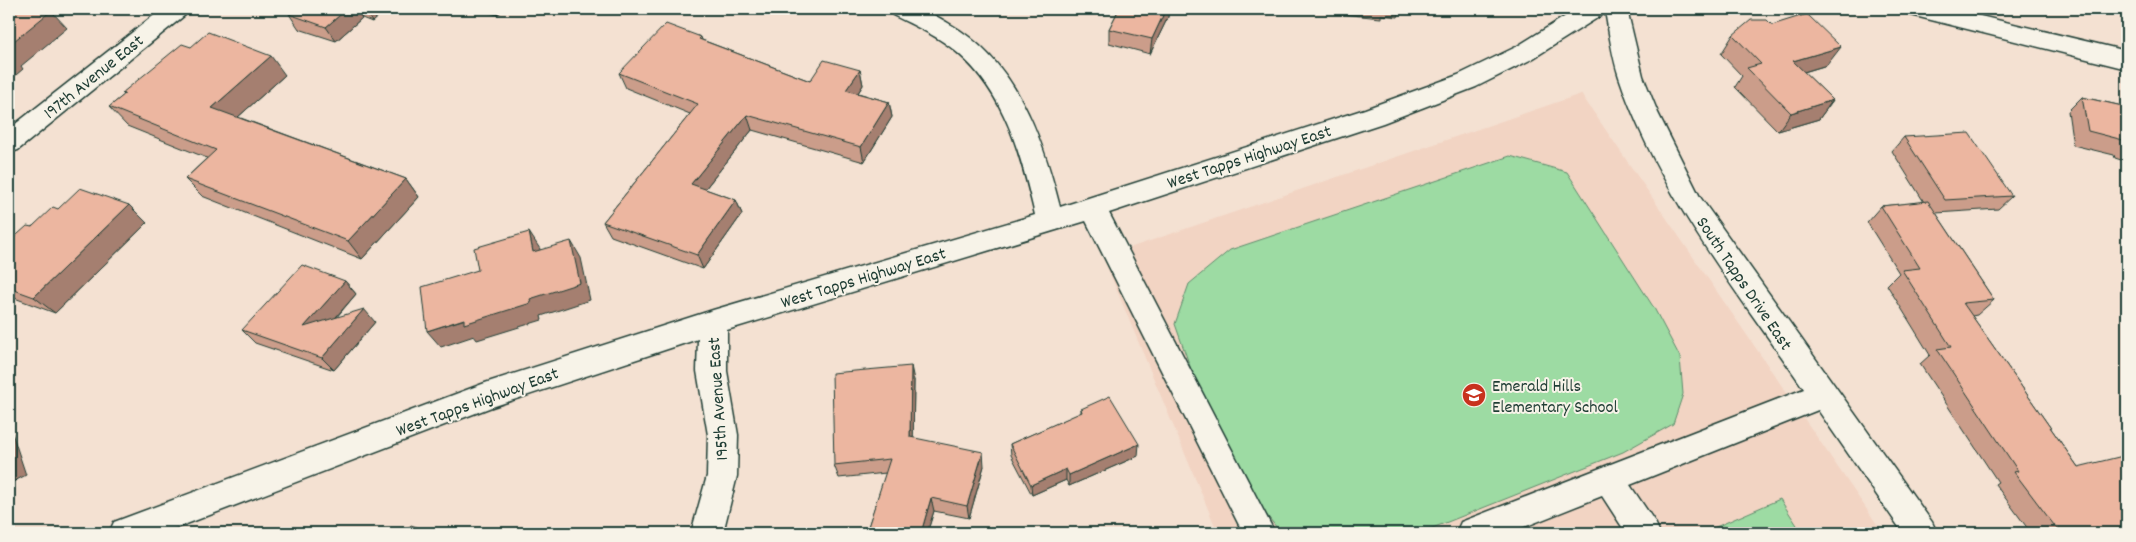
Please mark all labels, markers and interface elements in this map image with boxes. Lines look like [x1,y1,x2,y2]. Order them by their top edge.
street label: 197th Avenue East [39,30,150,126]
street label: West Tapps Highway East [1164,120,1336,197]
street label: South Tapps Drive East [1689,213,1797,356]
street label: West Tapps Highway East [778,242,950,316]
street label: 195th Avenue East [703,336,736,461]
street label: West Tapps Highway East [393,362,563,444]
place label: Emerald Hills Elementary School [1492,375,1619,421]
school or university icon: Emerald Hills Elementary School [1461,382,1487,408]

